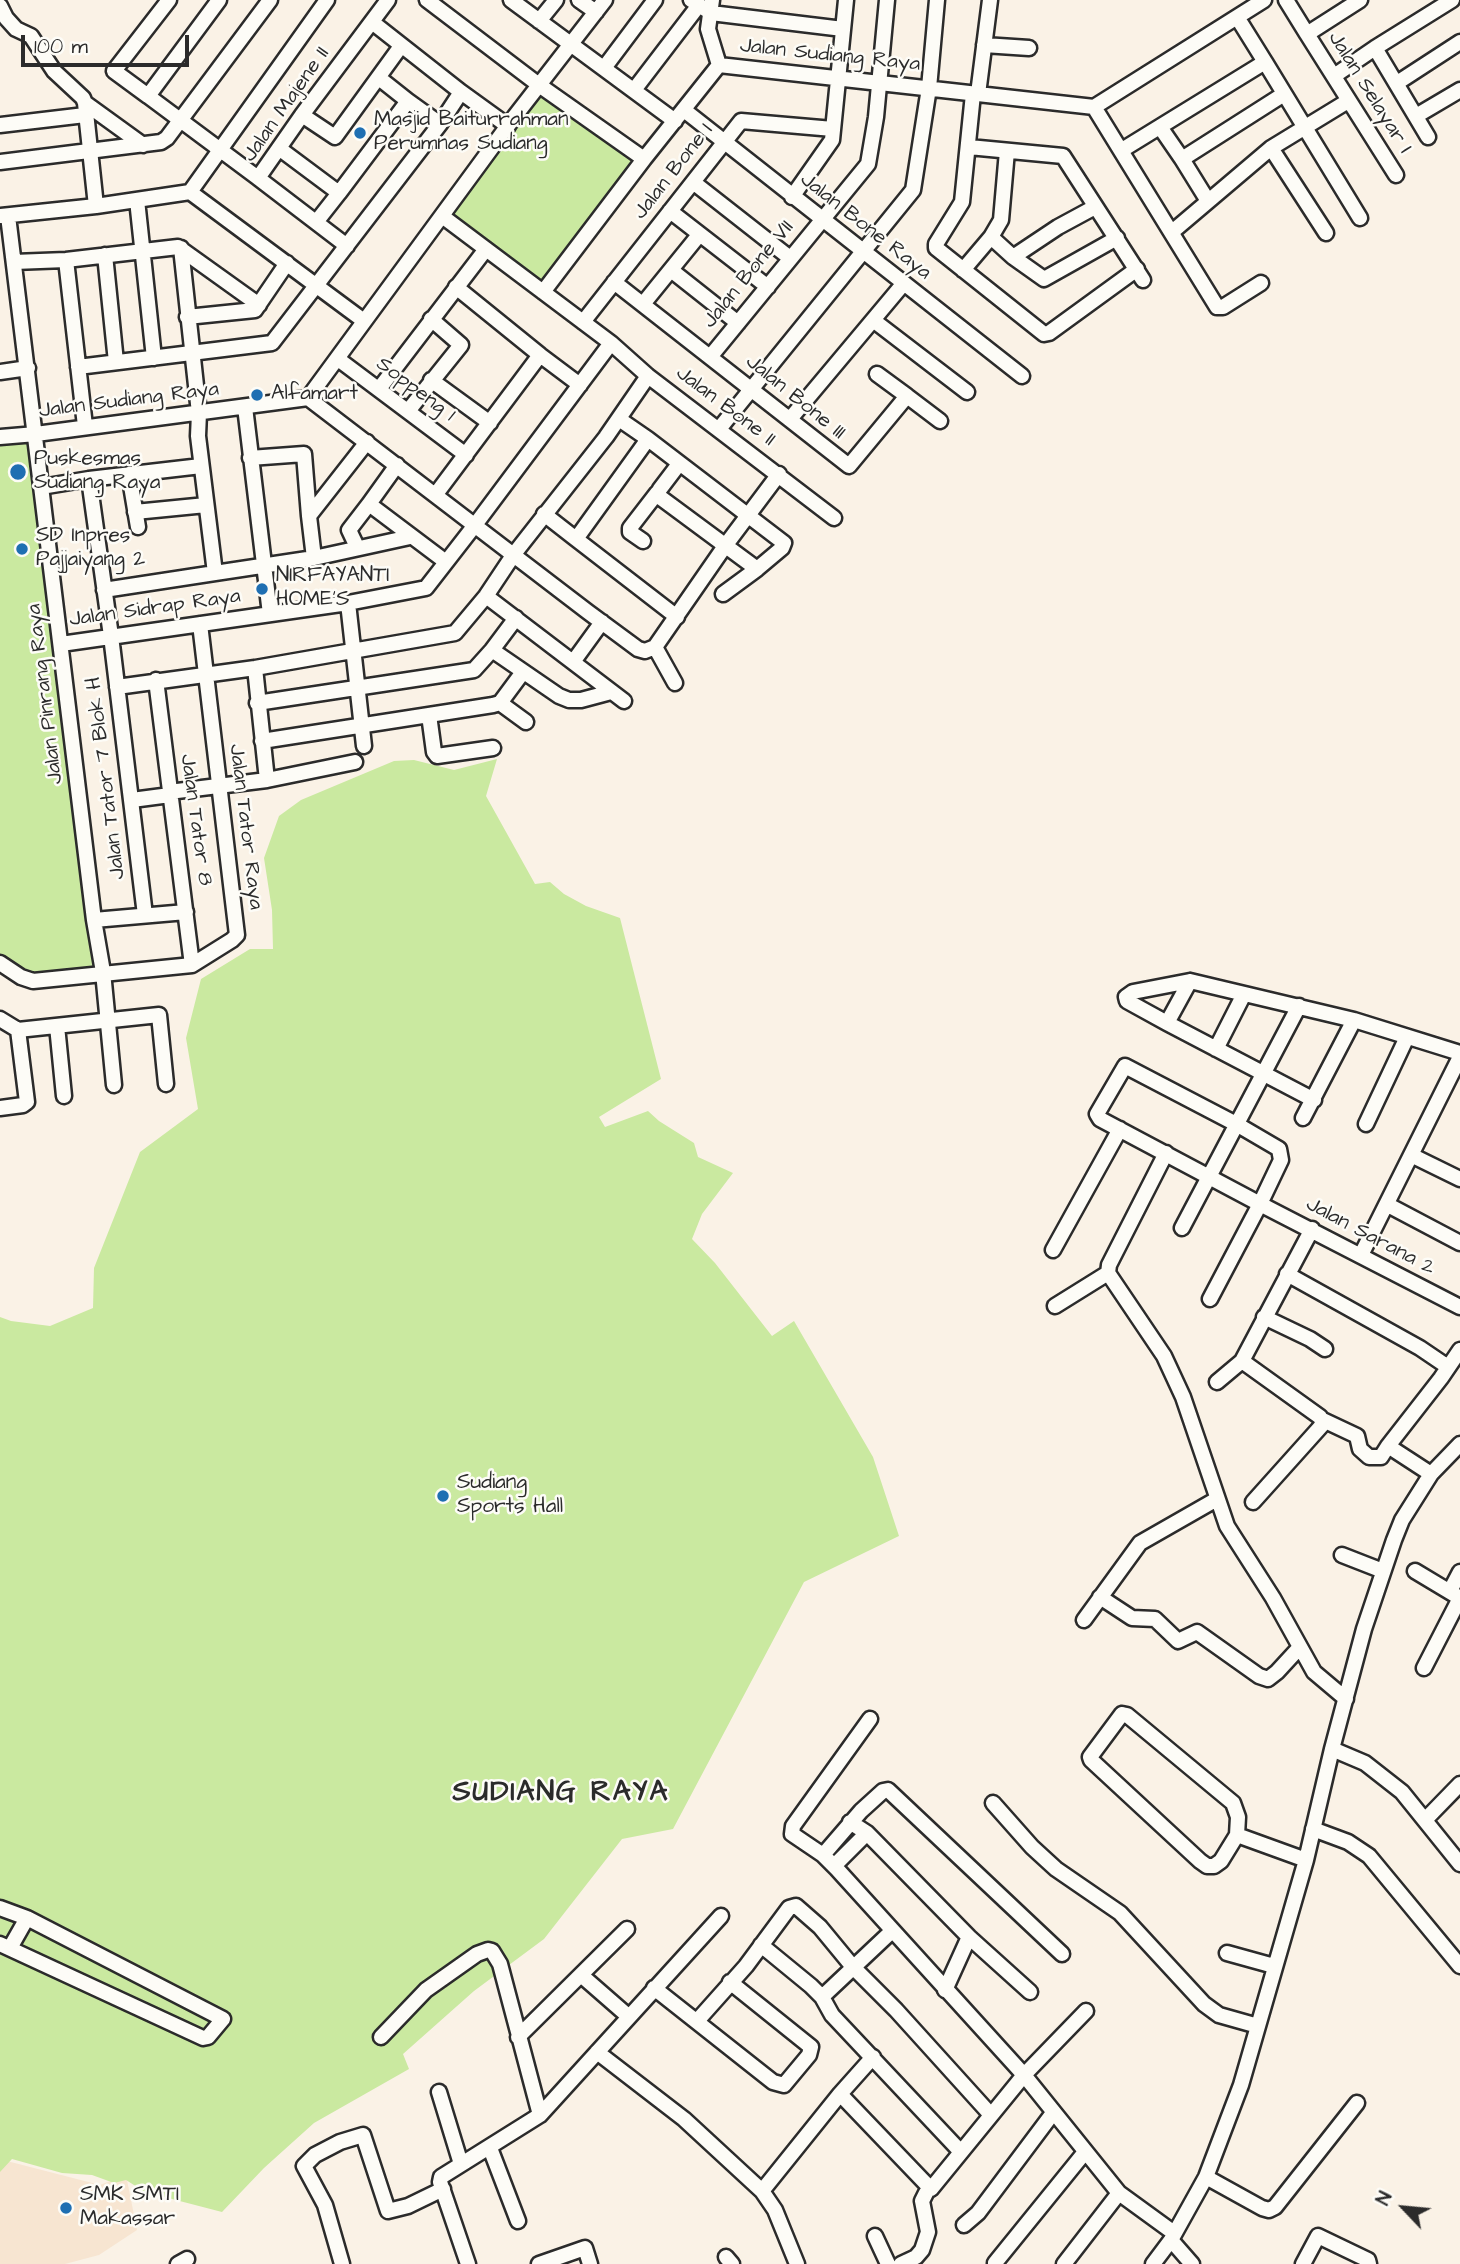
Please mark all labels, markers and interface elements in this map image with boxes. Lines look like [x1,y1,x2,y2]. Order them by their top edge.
scale bar [24,21,192,65]
street label: Jalan Selayar I [1322,27,1416,159]
text: 100 m [34,32,88,61]
street label: Jalan Sudiang Raya [739,34,921,78]
street label: Jalan Majene II [238,43,336,167]
place label: Masjid Baiturrahman Perumnas Sudiang [374,108,568,158]
street label: Jalan Bone I [629,119,719,225]
marker: Masjid Baiturrahman Perumnas Sudiang [352,125,368,141]
street label: Jalan Bone Raya [794,168,936,286]
street label: Jalan Bone VII [698,216,800,334]
street label: Jalan Bone III [740,350,850,446]
street label: Soppeng 1 [370,352,460,428]
street label: Jalan Bone II [670,361,780,453]
street label: Jalan Sudiang Raya [38,377,220,425]
place label: Alfamart [271,382,358,408]
marker: Alfamart [249,387,265,403]
place label: Puskesmas Sudiang Raya [34,447,160,497]
marker: Puskesmas Sudiang Raya [8,462,28,482]
place label: SD Inpres Pajjaiyang 2 [36,524,145,574]
marker: SD Inpres Pajjaiyang 2 [14,541,30,557]
place label: NIRFAYANTI HOME'S [276,564,389,614]
marker: NIRFAYANTI HOME'S [254,581,270,597]
street label: Jalan Sidrap Raya [68,585,242,633]
street label: Jalan Pinrang Raya [22,602,70,786]
street label: Jalan Tator 7 Blok H [82,675,132,881]
street label: Jalan Tator Raya [222,743,268,911]
street label: Jalan Tator 8 [173,753,217,887]
street label: Jalan Sarana 2 [1301,1192,1439,1282]
place label: Sudiang Sports Hall [457,1471,563,1521]
marker: Sudiang Sports Hall [435,1488,451,1504]
district label: SUDIANG RAYA [454,1777,668,1811]
north arrow [1369,2173,1439,2243]
place label: SMK SMTI Makassar [80,2183,179,2233]
text: N [1370,2187,1399,2210]
marker: SMK SMTI Makassar [58,2200,74,2216]

